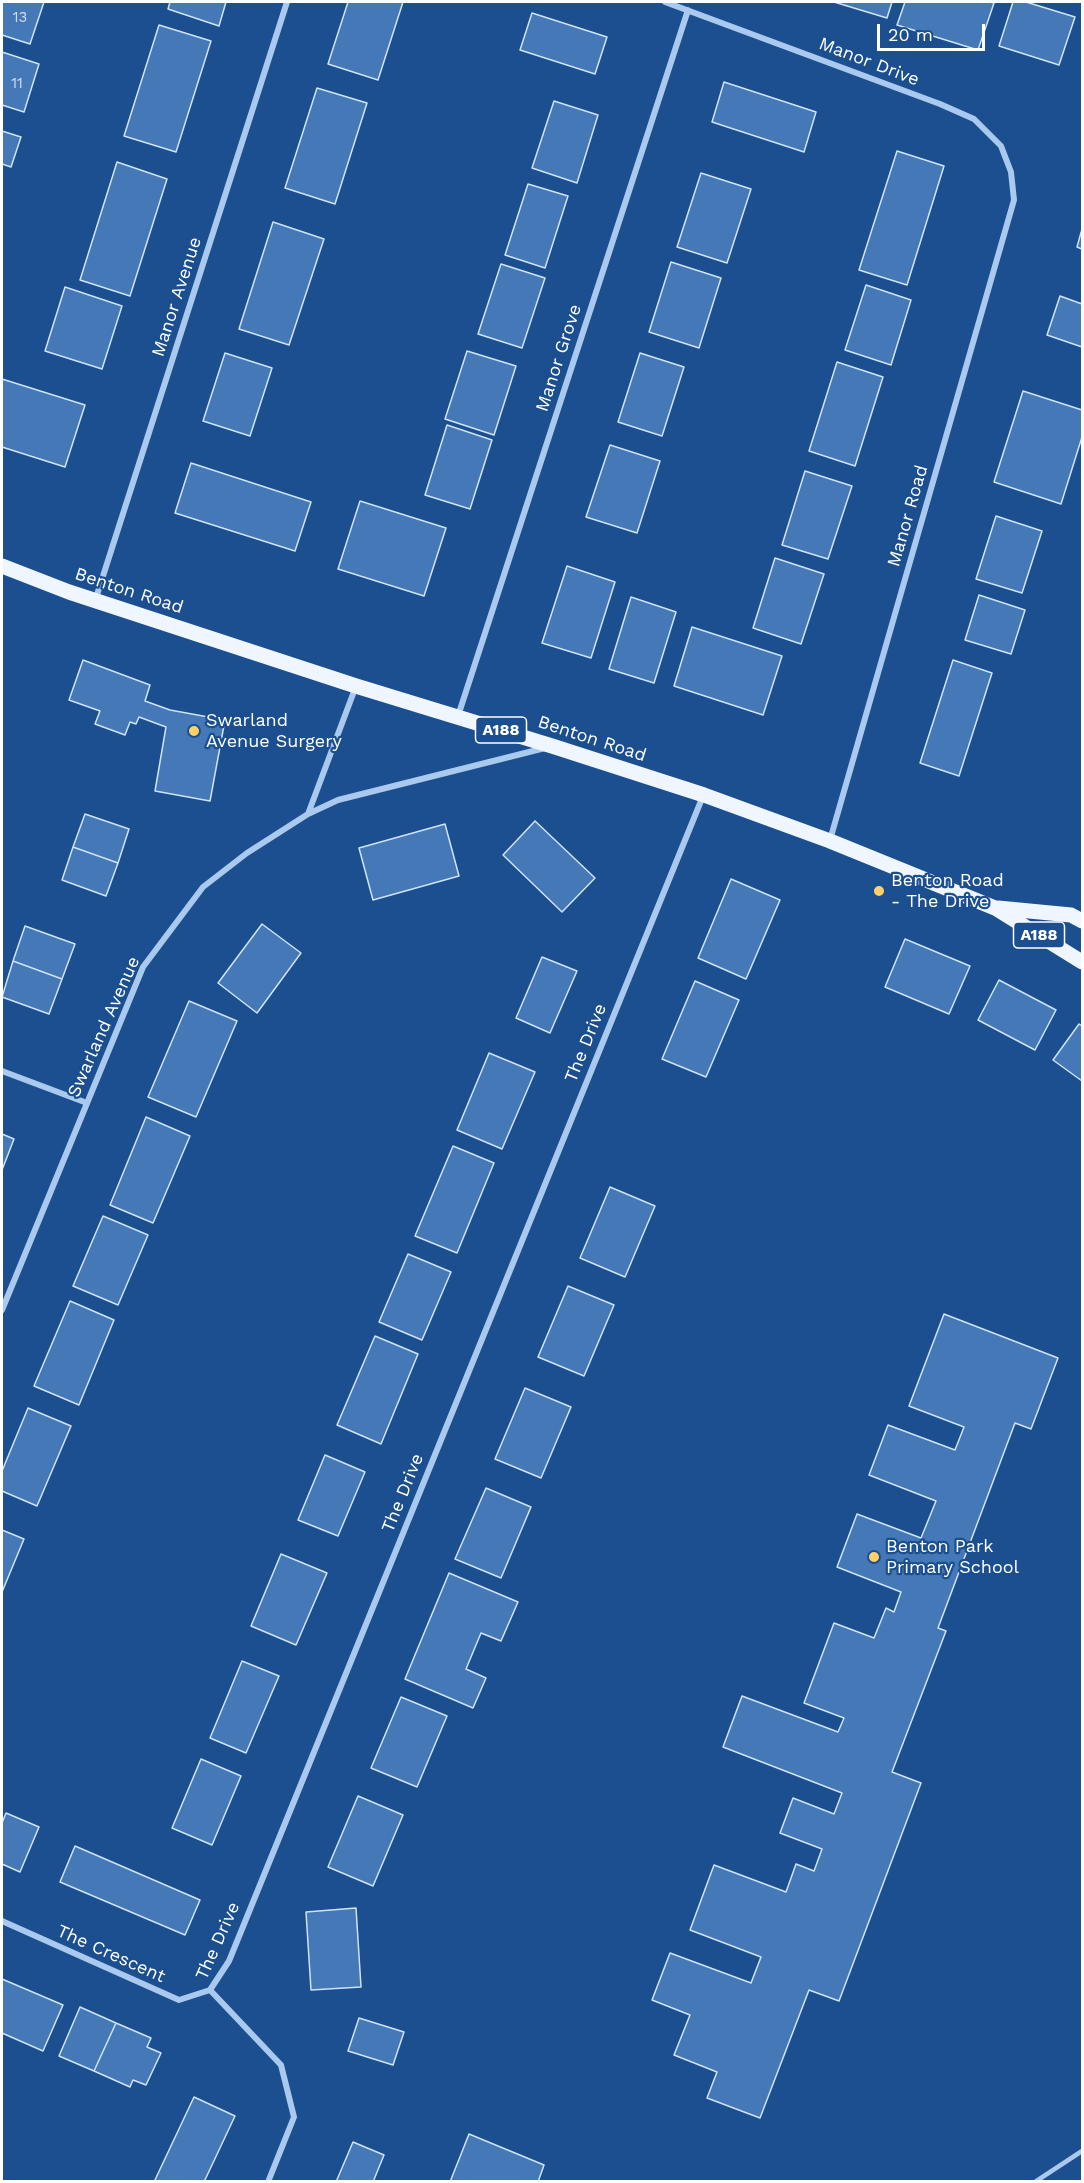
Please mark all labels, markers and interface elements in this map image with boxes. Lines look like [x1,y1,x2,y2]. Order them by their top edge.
house number: 13 [13,9,27,27]
scale bar [880,12,988,50]
text: 20 m [888,24,933,45]
street label: Manor Drive [816,33,922,91]
house number: 11 [11,75,23,93]
street label: Manor Avenue [147,234,207,360]
street label: Manor Grove [531,302,587,414]
street label: Manor Road [883,463,933,569]
street label: Benton Road [72,563,186,619]
place label: Swarland Avenue Surgery [206,710,342,752]
street label: Benton Road [535,711,649,767]
road number: A188 [476,717,526,743]
marker: Swarland Avenue Surgery [187,724,201,738]
place label: Benton Road - The Drive [891,870,1004,912]
marker: Benton Road - The Drive [872,884,886,898]
road number: A188 [1014,922,1064,948]
street label: Swarland Avenue [63,953,145,1101]
street label: The Drive [560,1001,612,1085]
street label: The Drive [377,1451,429,1535]
place label: Benton Park Primary School [886,1536,1019,1578]
marker: Benton Park Primary School [867,1550,881,1564]
street label: The Drive [191,1899,245,1983]
street label: The Crescent [53,1920,169,1988]

